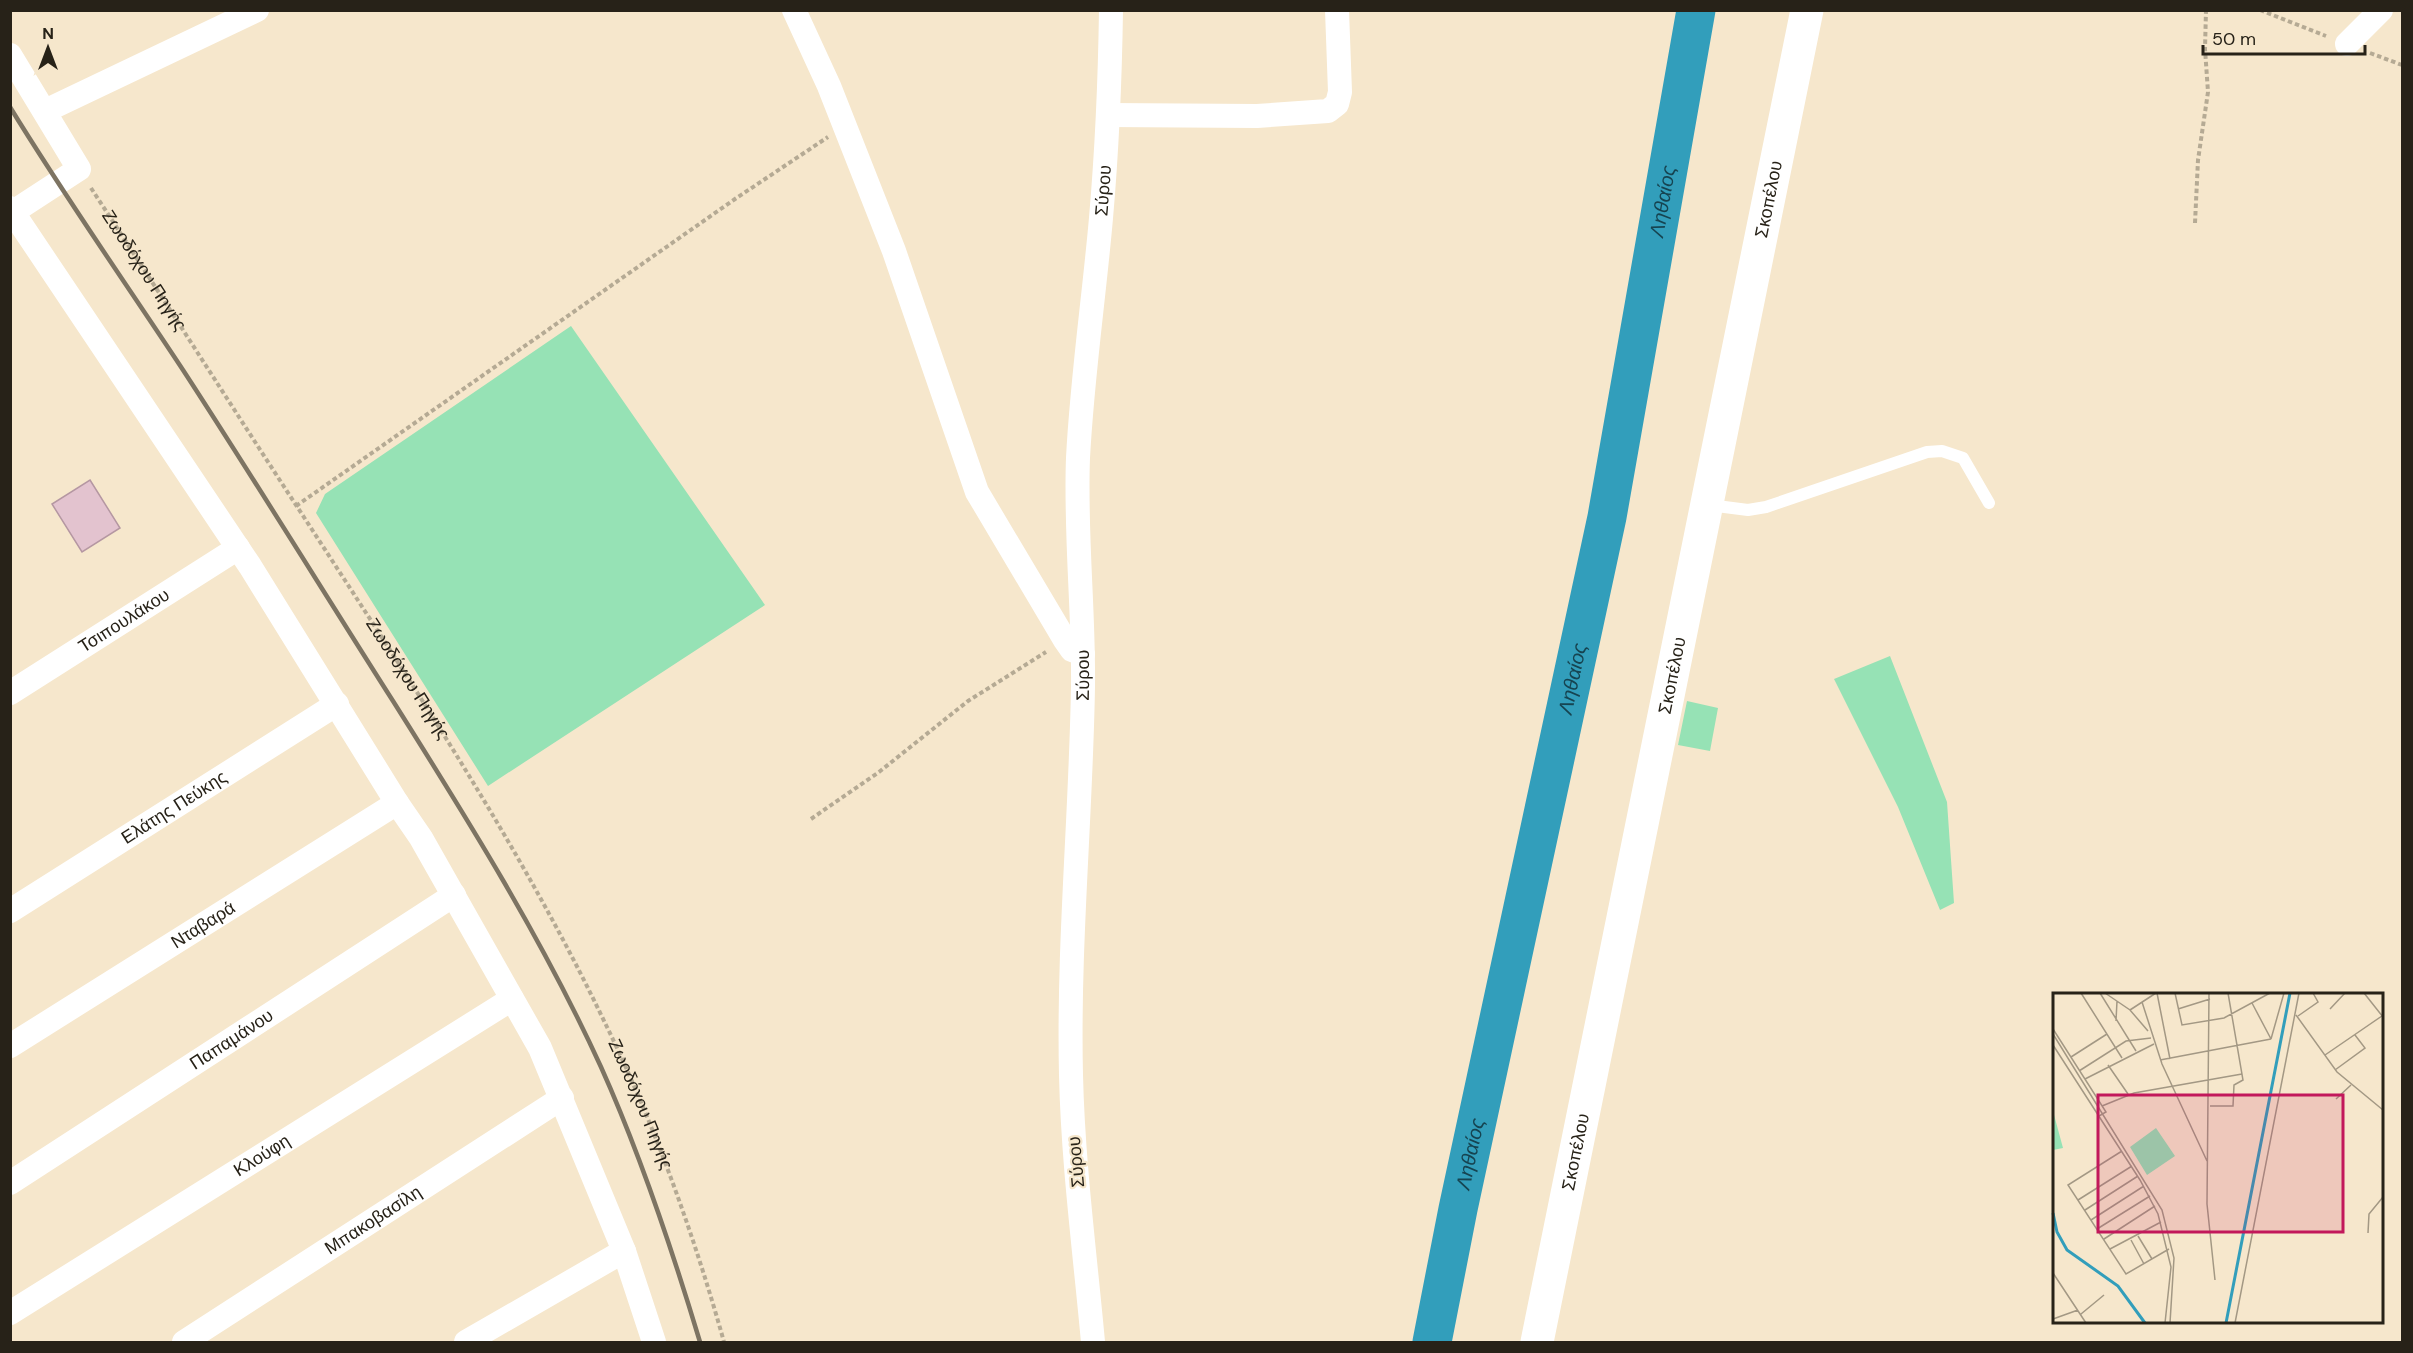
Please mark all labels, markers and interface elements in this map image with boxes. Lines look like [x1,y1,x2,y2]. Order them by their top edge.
north arrow [18,18,78,78]
scale bar [2203,18,2365,56]
text: N [42,23,54,44]
text: 50 m [2212,27,2256,51]
street label: Σκοπέλου [1749,159,1788,240]
water label: Ληθαίος [1643,163,1682,240]
street label: Σύρου [1089,164,1117,217]
street label: Ζωοδόχου Πηγής [97,205,192,335]
street label: Τσιπουλάκου [74,583,174,658]
street label: Ζωοδόχου Πηγής [361,613,456,744]
street label: Σκοπέλου [1653,635,1692,716]
water label: Ληθαίος [1552,640,1593,718]
street label: Σύρου [1071,649,1095,701]
street label: Ελάτης Πεύκης [117,765,231,850]
street label: Νταβαρά [166,896,240,954]
inset map [2053,993,2383,1323]
street label: Παπαμάνου [185,1003,278,1075]
street label: Ζωοδόχου Πηγής [603,1035,679,1173]
street label: Σκοπέλου [1556,1111,1595,1193]
water label: Ληθαίος [1449,1116,1490,1193]
street label: Κλούφη [229,1129,295,1182]
street label: Σύρου [1062,1136,1090,1188]
street label: Μπακοβασίλη [320,1180,426,1260]

